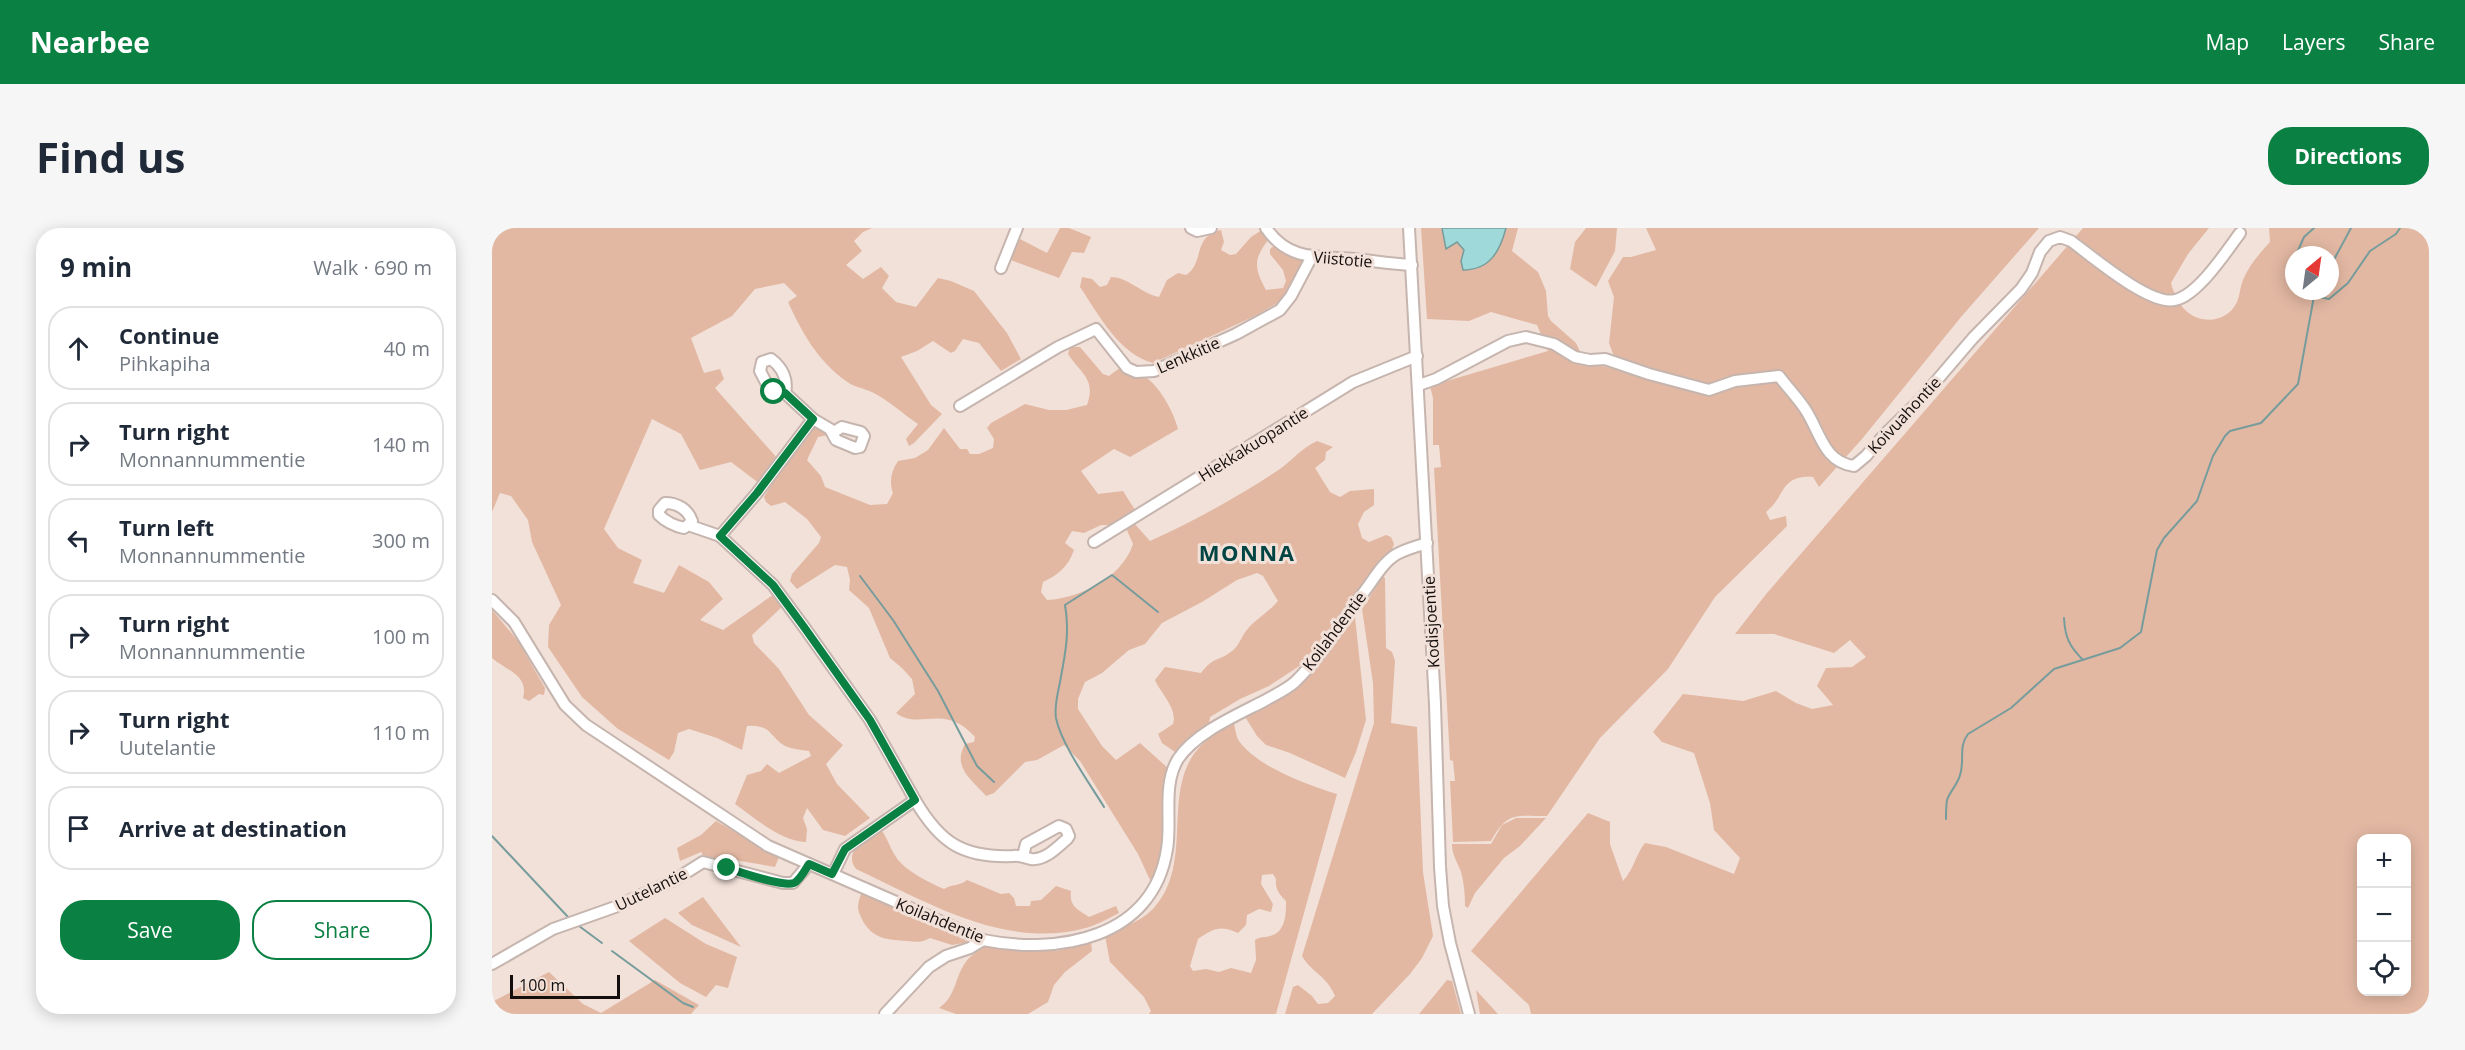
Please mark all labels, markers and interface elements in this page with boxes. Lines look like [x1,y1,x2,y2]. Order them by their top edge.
text: Nearbee [30,23,150,61]
text: Map [2206,28,2249,56]
text: Layers [2282,28,2346,56]
text: Share [2379,28,2435,56]
button: Directions [2268,127,2429,185]
text: Find us [36,128,185,185]
street label: Viistotie [1313,245,1374,273]
north arrow [2285,246,2339,300]
text: 9 min [60,249,132,285]
text: Walk · 690 m [313,254,432,281]
text: Continue [119,320,219,350]
street label: Lenkkitie [1153,331,1223,379]
icon: ahead [62,332,95,365]
text: 40 m [383,335,430,362]
text: Pihkapiha [119,350,211,377]
street label: Koivuahontie [1862,372,1946,458]
route start [760,378,786,404]
street label: Hiekkakuopantie [1194,401,1312,487]
text: Turn right [119,416,230,446]
icon: right [62,428,95,461]
text: 140 m [372,431,430,458]
text: Monnannummentie [119,446,305,473]
text: Turn left [119,512,214,542]
icon: left [62,524,95,557]
text: 300 m [372,527,430,554]
district label: MONNA [1199,537,1295,567]
text: Monnannummentie [119,542,305,569]
street label: Kodisjoentie [1418,575,1444,669]
street label: Koilahdentie [1297,587,1371,675]
text: Turn right [119,608,230,638]
icon: right [62,620,95,653]
text: 100 m [372,623,430,650]
text: Monnannummentie [119,638,305,665]
text: Turn right [119,704,230,734]
icon: right [62,716,95,749]
text: 110 m [372,719,430,746]
text: Uutelantie [119,734,216,761]
icon: arrive [62,812,95,845]
text: Arrive at destination [119,813,347,843]
map controls [2357,834,2411,996]
button: + [2357,834,2411,888]
route end [713,854,739,880]
street label: Uutelantie [611,862,691,916]
button: − [2357,888,2411,942]
street label: Koilahdentie [893,892,987,948]
button: Save [60,900,240,960]
button: Share [252,900,432,960]
button: locate [2357,942,2411,996]
scale bar [510,972,620,1000]
text: 100 m [519,974,565,996]

